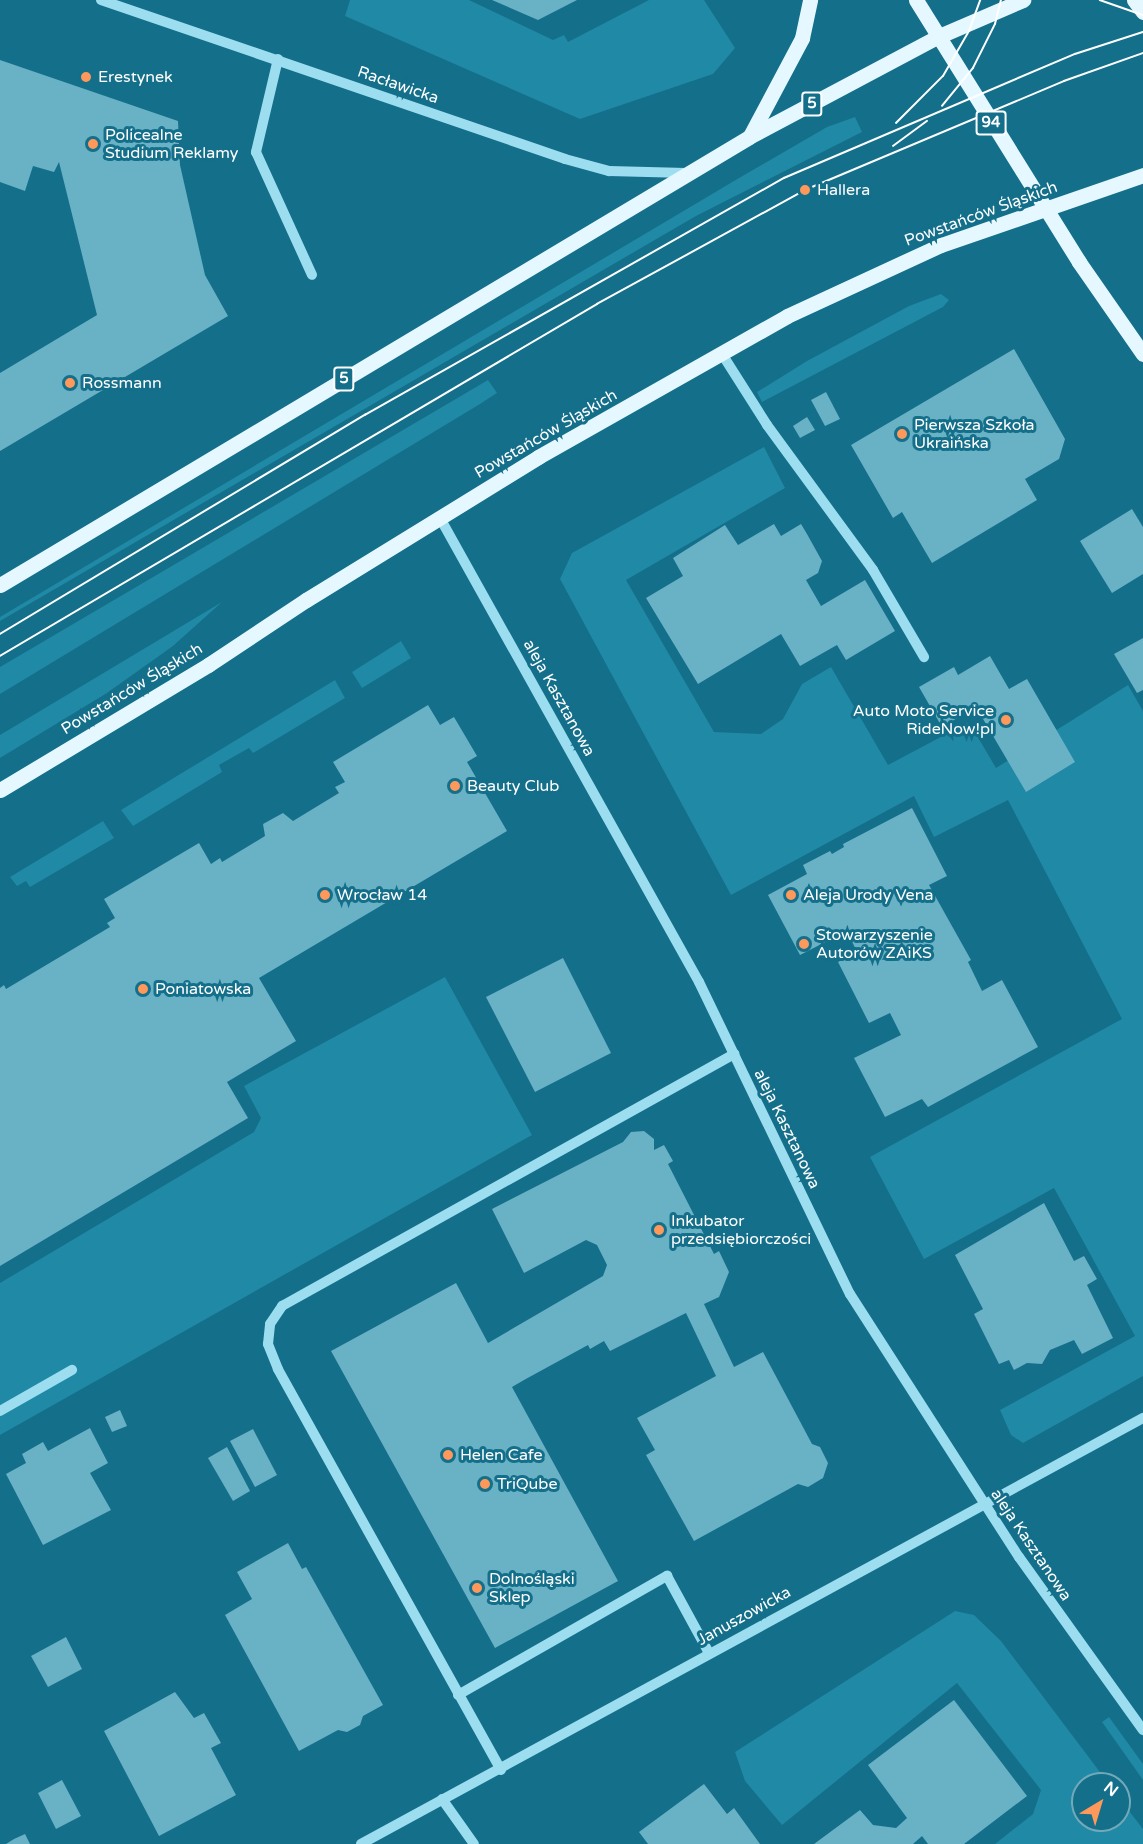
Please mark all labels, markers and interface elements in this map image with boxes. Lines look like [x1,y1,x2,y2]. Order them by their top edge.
street label: Racławicka [355,62,441,108]
place label: Erestynek [98,67,173,87]
marker: Erestynek [79,70,93,84]
road number: 5 [800,92,824,116]
road number: 94 [974,111,1008,135]
place label: Policealne Studium Reklamy [105,125,238,163]
marker: Policealne Studium Reklamy [86,137,100,151]
street label: Powstańców Śląskich [902,177,1060,251]
place label: Hallera [817,180,870,200]
marker: Hallera [798,183,812,197]
road number: 5 [332,367,356,391]
place label: Rossmann [82,373,162,393]
marker: Rossmann [63,376,77,390]
street label: Powstańców Śląskich [471,385,621,483]
place label: Pierwsza Szkoła Ukraińska [914,415,1035,453]
marker: Pierwsza Szkoła Ukraińska [895,427,909,441]
street label: aleja Kasztanowa [519,636,599,760]
street label: Powstańców Śląskich [58,639,206,739]
place label: Auto Moto Service RideNow!pl [853,701,994,739]
marker: Auto Moto Service RideNow!pl [999,713,1013,727]
place label: Beauty Club [467,776,559,796]
marker: Beauty Club [448,779,462,793]
place label: Wrocław 14 [337,885,427,905]
place label: Aleja Urody Vena [803,885,933,905]
marker: Wrocław 14 [318,888,332,902]
marker: Aleja Urody Vena [784,888,798,902]
place label: Stowarzyszenie Autorów ZAiKS [816,925,933,963]
marker: Stowarzyszenie Autorów ZAiKS [797,937,811,951]
place label: Poniatowska [155,979,251,999]
marker: Poniatowska [136,982,150,996]
street label: aleja Kasztanowa [750,1066,824,1192]
place label: Inkubator przedsiębiorczości [671,1211,811,1249]
marker: Inkubator przedsiębiorczości [652,1223,666,1237]
place label: Helen Cafe [460,1445,542,1465]
marker: Helen Cafe [441,1448,455,1462]
place label: TriQube [497,1474,557,1494]
marker: TriQube [478,1477,492,1491]
street label: aleja Kasztanowa [987,1485,1075,1605]
place label: Dolnośląski Sklep [489,1569,575,1607]
marker: Dolnośląski Sklep [470,1581,484,1595]
street label: Januszowicka [694,1582,794,1650]
north arrow [1071,1772,1131,1832]
text: N [1100,1778,1122,1801]

